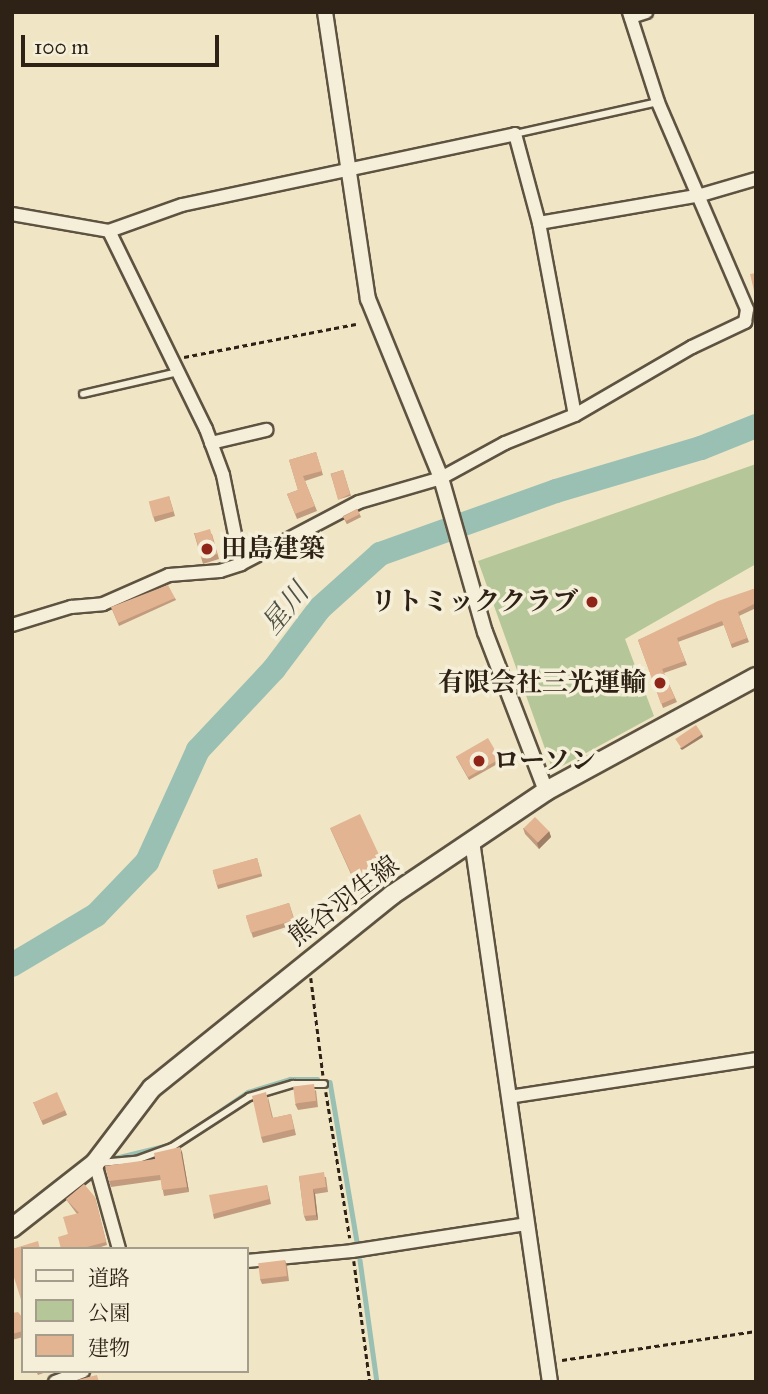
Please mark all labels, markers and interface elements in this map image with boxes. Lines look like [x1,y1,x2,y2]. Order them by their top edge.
scale bar [24,21,222,65]
text: 100 m [34,34,89,60]
place label: 田島建築 [221,533,325,565]
marker: 田島建築 [199,541,215,557]
water label: 星川 [254,577,316,641]
place label: リトミッククラブ [370,586,578,618]
marker: リトミッククラブ [584,594,600,610]
place label: 有限会社三光運輸 [438,667,646,699]
marker: 有限会社三光運輸 [652,675,668,691]
place label: ローソン [493,745,597,777]
marker: ローソン [471,753,487,769]
street label: 熊谷羽生線 [283,849,405,953]
legend [21,1247,248,1373]
text: 道路 [88,1265,130,1291]
text: 公園 [88,1300,130,1326]
text: 建物 [88,1335,130,1361]

